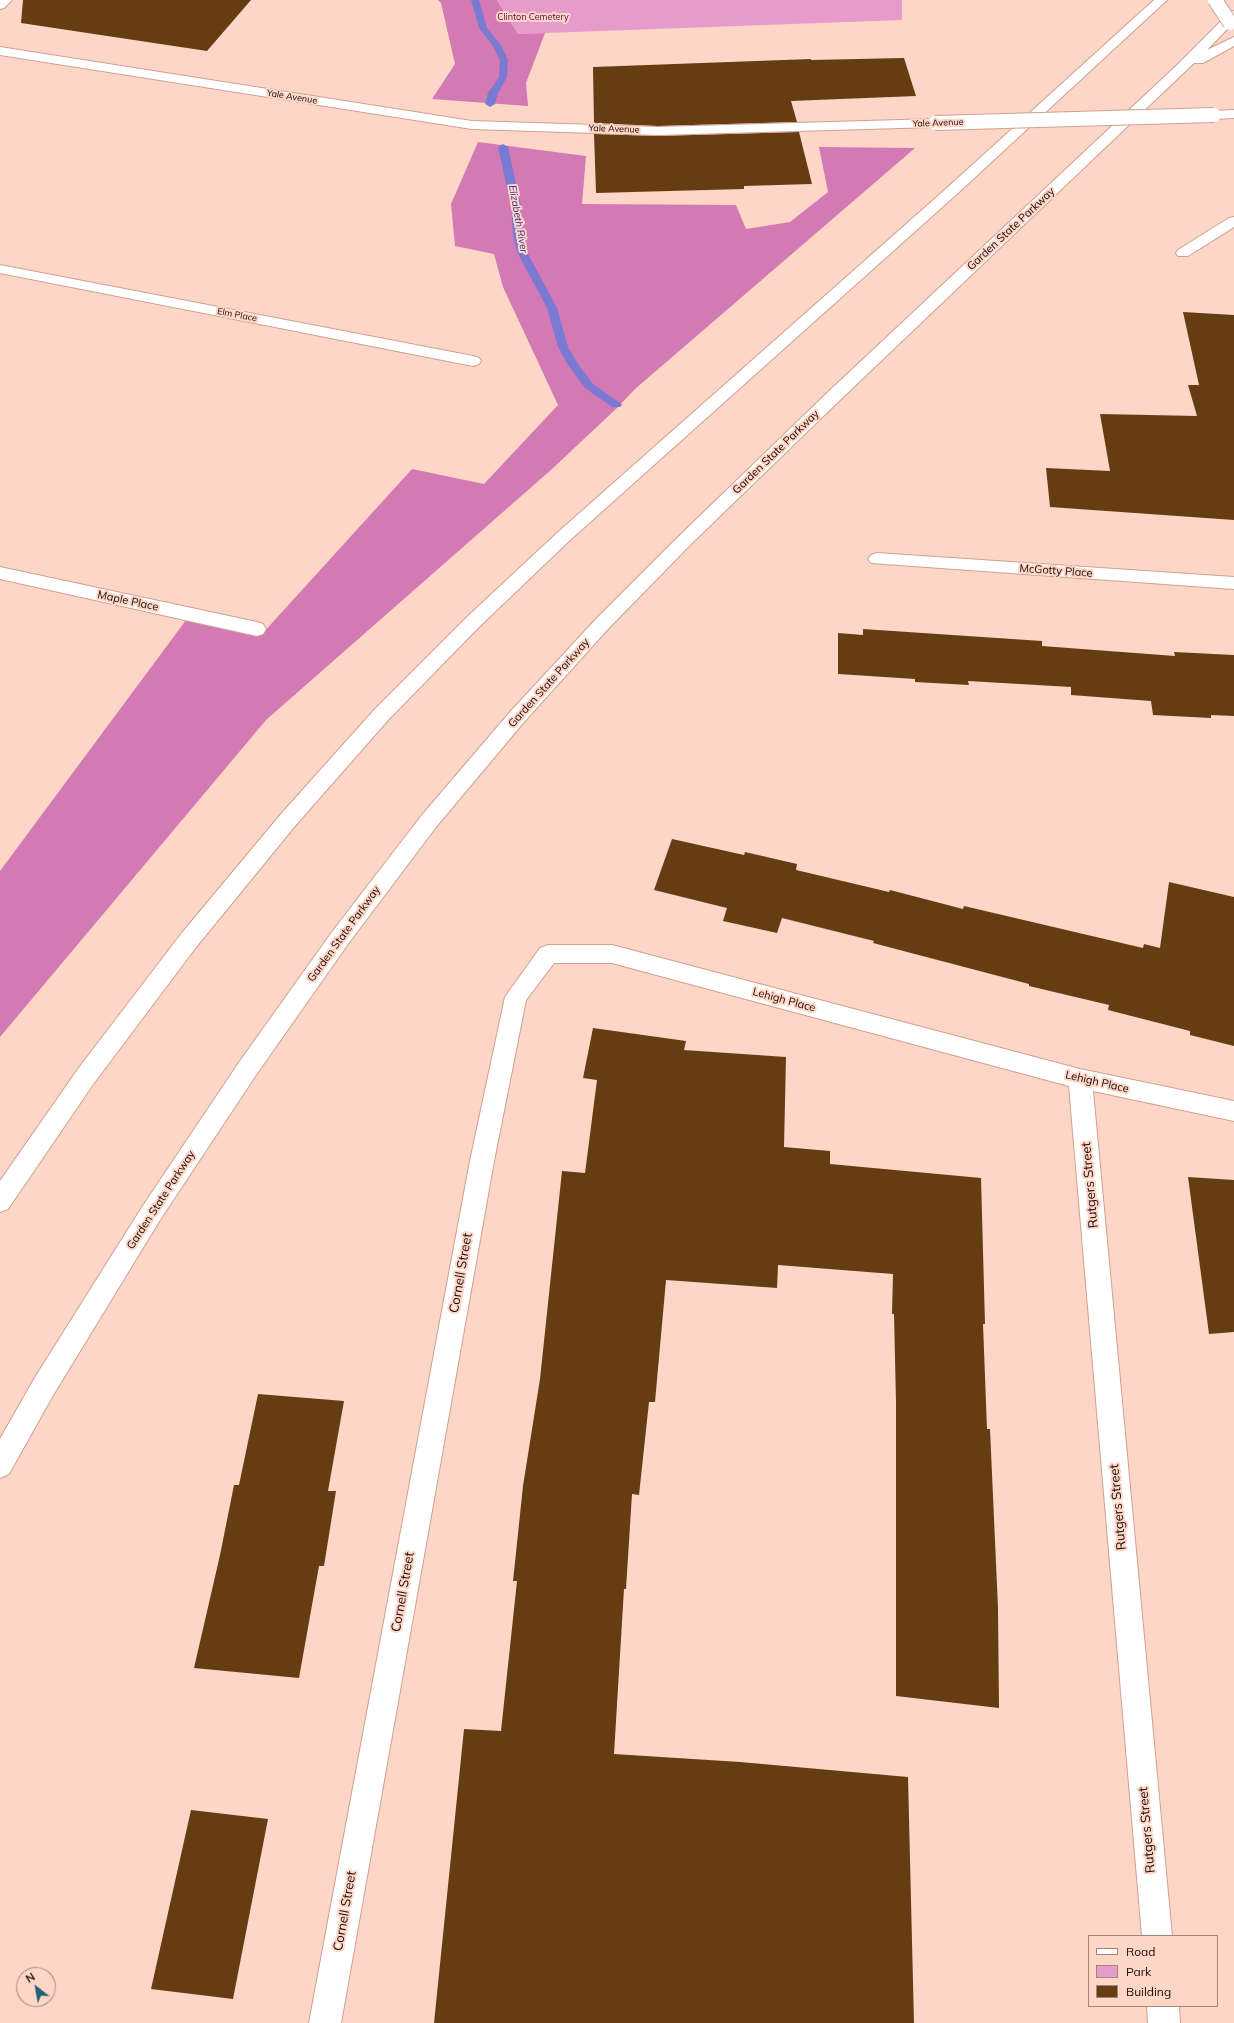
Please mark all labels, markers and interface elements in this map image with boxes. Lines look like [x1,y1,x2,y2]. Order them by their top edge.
park label: Clinton Cemetery [497,12,569,22]
street label: Yale Avenue [266,88,318,106]
street label: Yale Avenue [912,117,964,129]
street label: Yale Avenue [588,123,640,135]
water label: Elizabeth River [506,184,530,254]
street label: Garden State Parkway [964,185,1058,273]
street label: Elm Place [216,306,258,324]
street label: Garden State Parkway [730,407,822,497]
street label: McGotty Place [1019,562,1093,580]
street label: Maple Place [96,588,160,614]
street label: Garden State Parkway [506,636,592,730]
street label: Garden State Parkway [305,884,383,984]
street label: Lehigh Place [751,985,817,1015]
street label: Lehigh Place [1064,1068,1130,1096]
street label: Rutgers Street [1078,1141,1102,1229]
street label: Garden State Parkway [124,1148,198,1252]
street label: Cornell Street [446,1232,476,1314]
street label: Rutgers Street [1106,1463,1130,1551]
street label: Cornell Street [388,1551,418,1633]
street label: Rutgers Street [1135,1786,1159,1874]
street label: Cornell Street [330,1870,360,1952]
legend [1088,1935,1218,2007]
text: Road [1126,1944,1155,1959]
text: Park [1126,1964,1151,1979]
north arrow [16,1967,56,2007]
text: N [23,1969,38,1986]
text: Building [1126,1984,1171,1999]

